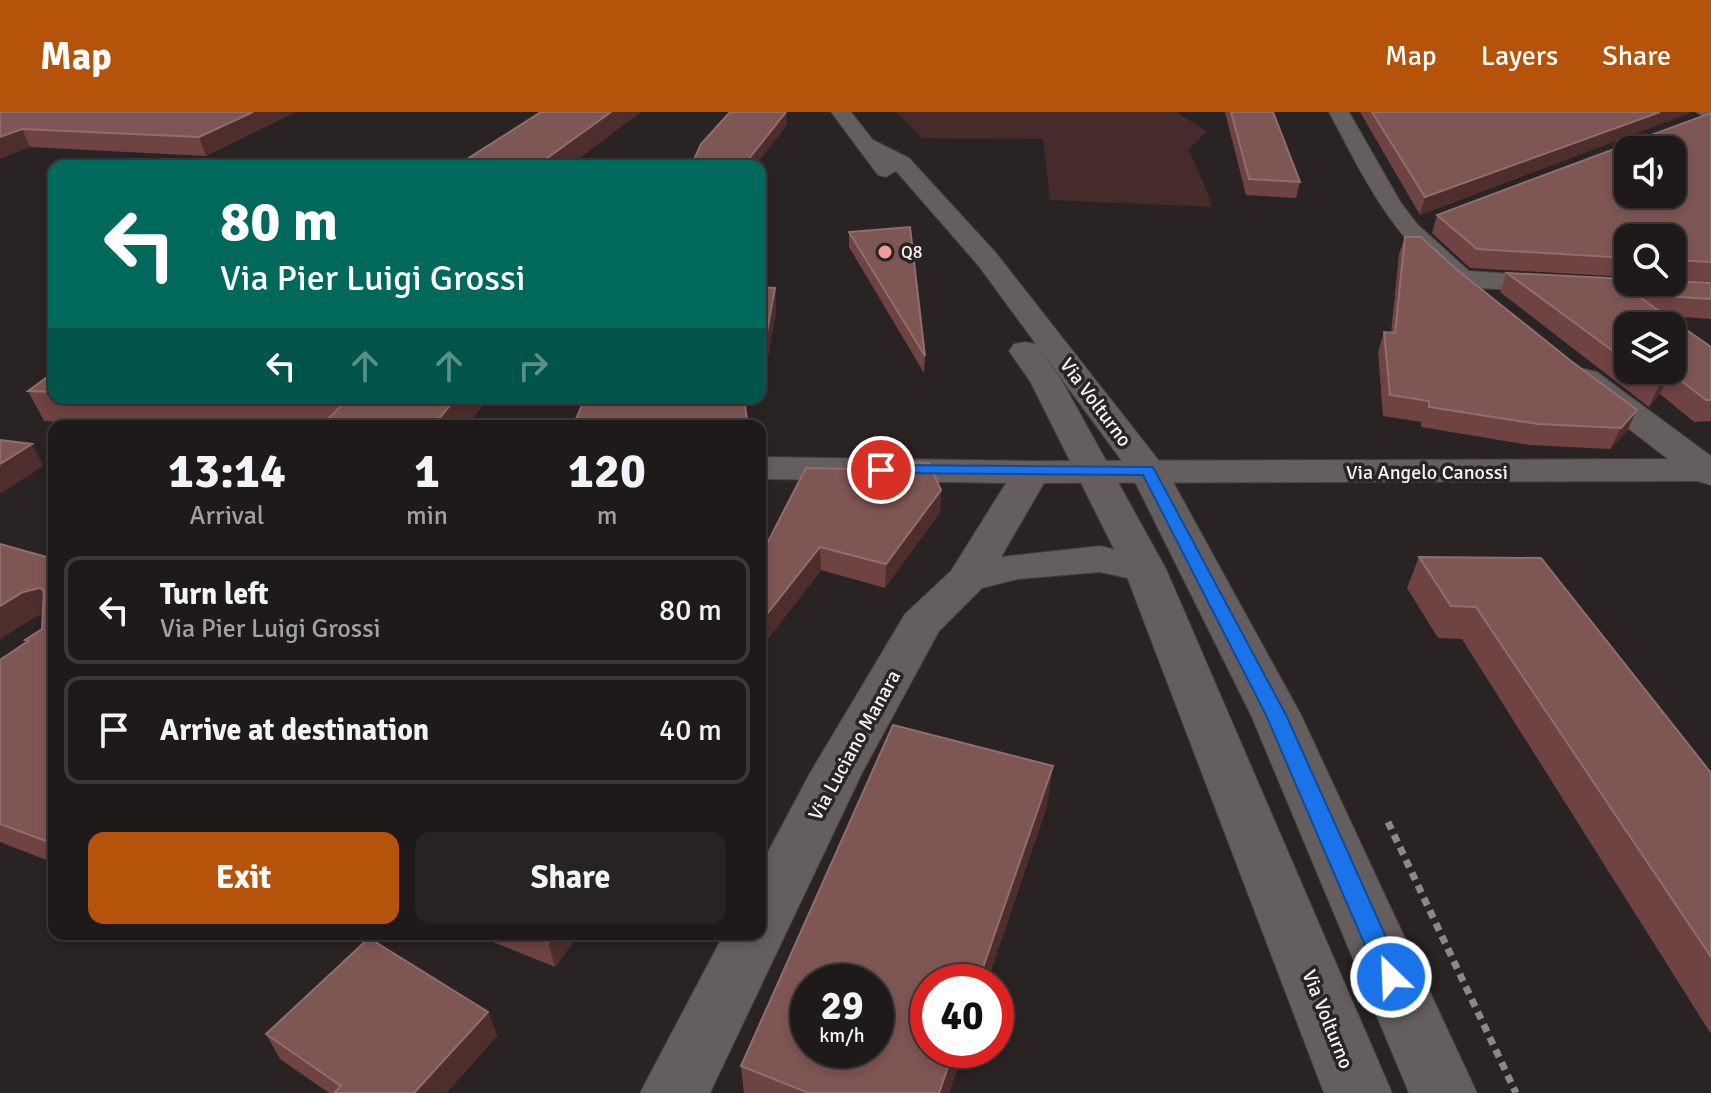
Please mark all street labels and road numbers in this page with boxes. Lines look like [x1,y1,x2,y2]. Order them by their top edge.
street label: Via Volturno [1054,353,1137,452]
street label: Via Angelo Canossi [1346,460,1508,485]
street label: Via Luciano Manara [803,666,906,825]
street label: Via Volturno [1296,966,1359,1072]

